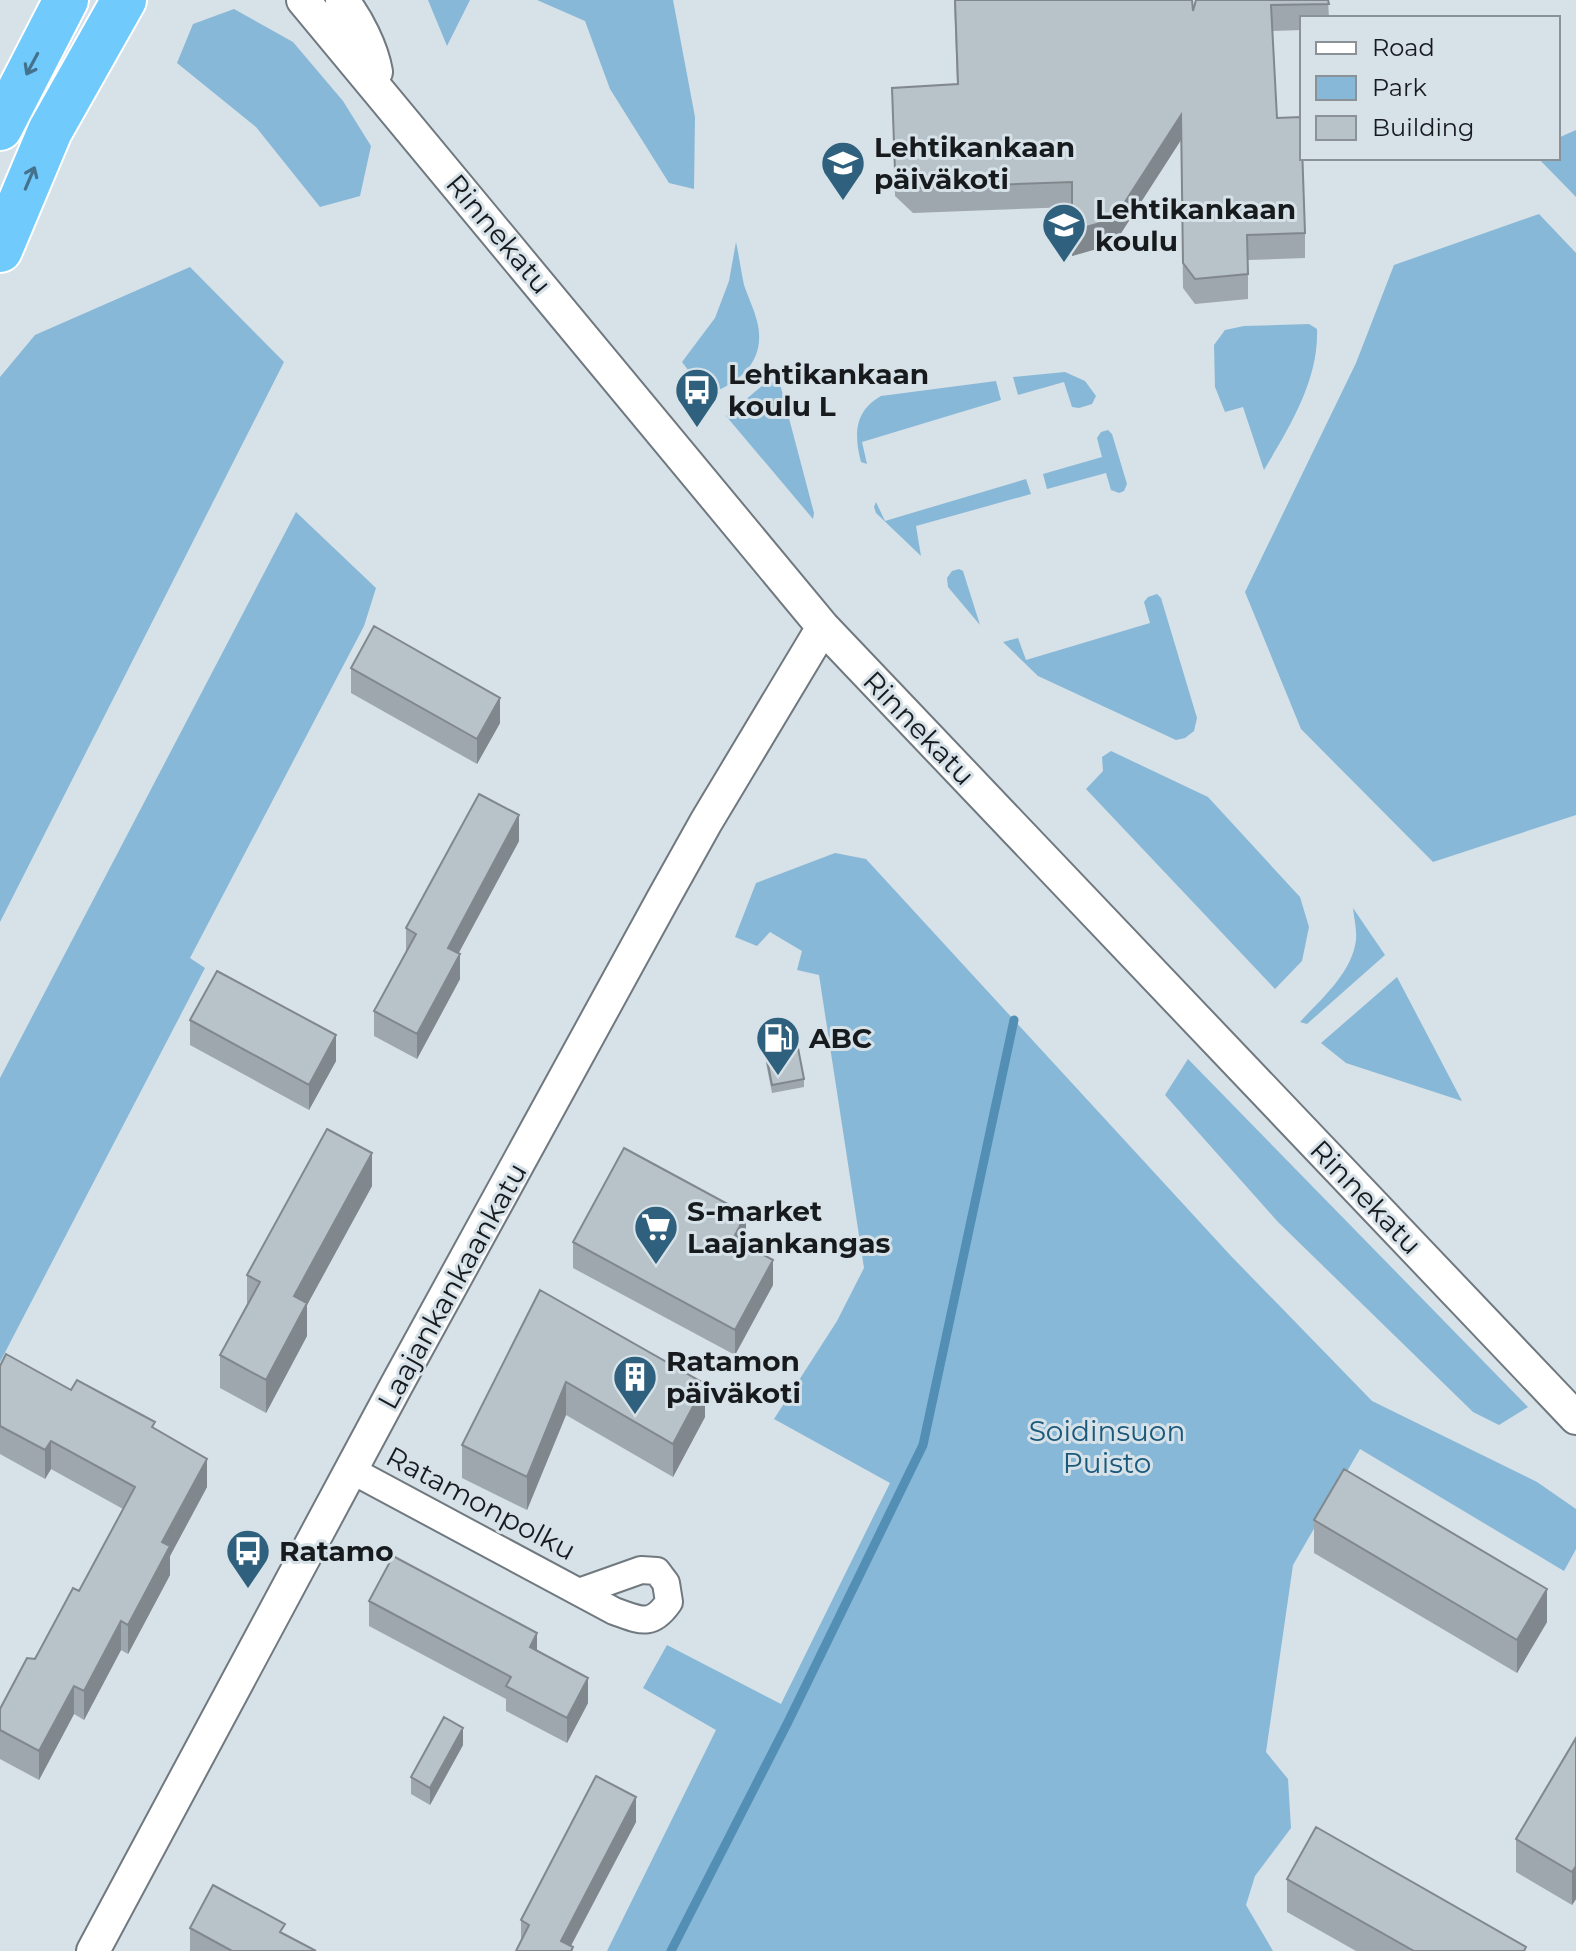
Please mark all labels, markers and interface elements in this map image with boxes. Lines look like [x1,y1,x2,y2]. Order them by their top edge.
legend [1300,16,1560,160]
text: Road [1372,33,1435,62]
one-way arrow [24,51,40,75]
text: Park [1372,73,1427,102]
text: Building [1372,113,1475,142]
place label: Lehtikankaan päiväkoti [874,130,1075,196]
school or university icon: Lehtikankaan päiväkoti [819,139,867,202]
one-way arrow [24,166,38,191]
street label: Rinnekatu [439,167,559,301]
place label: Lehtikankaan koulu [1095,192,1296,258]
school or university icon: Lehtikankaan koulu [1040,201,1088,264]
place label: Lehtikankaan koulu L [728,357,929,423]
bus stop icon: Lehtikankaan koulu L [673,366,721,429]
street label: Rinnekatu [856,664,982,792]
fuel station icon: ABC [754,1014,802,1077]
place label: ABC [808,1021,872,1055]
street label: Rinnekatu [1303,1133,1429,1261]
street label: Laajankankaankatu [370,1157,534,1415]
place label: S-market Laajankangas [687,1194,890,1260]
supermarket icon: S-market Laajankangas [632,1203,680,1266]
place label: Ratamon päiväkoti [666,1344,801,1410]
building icon: Ratamon päiväkoti [611,1353,659,1416]
park label: Soidinsuon Puisto [1029,1414,1185,1480]
street label: Ratamonpolku [381,1439,581,1567]
bus stop icon: Ratamo [224,1527,272,1590]
place label: Ratamo [279,1534,394,1568]

